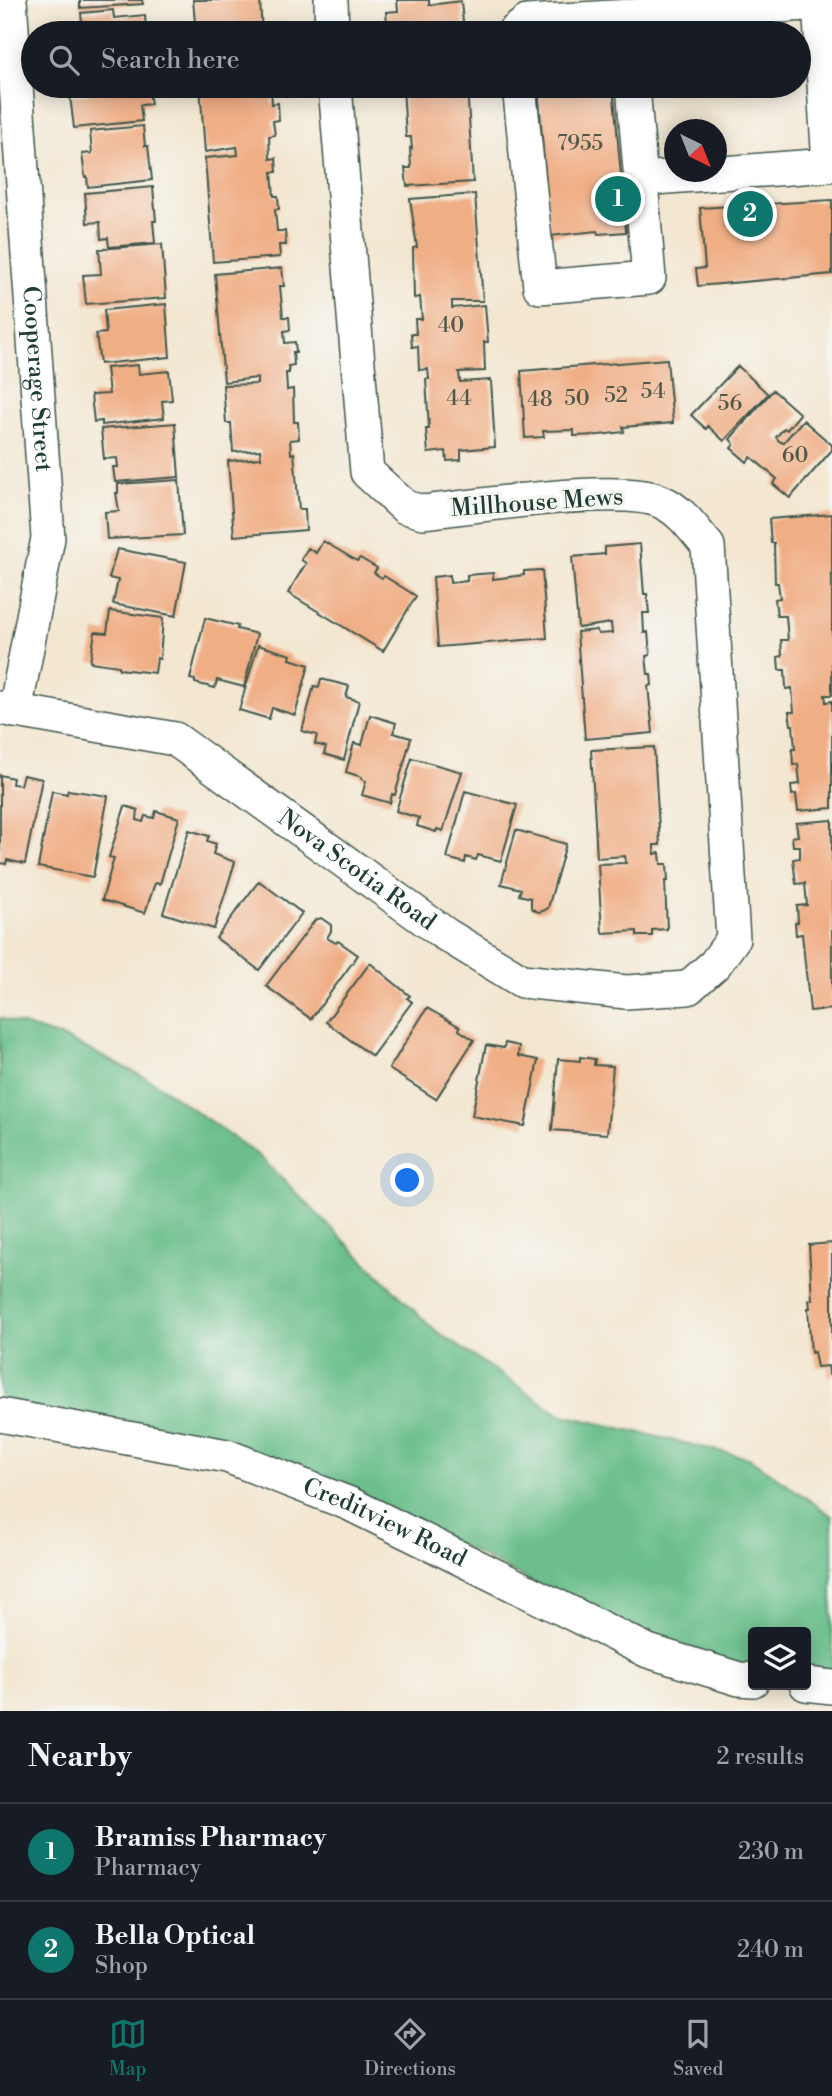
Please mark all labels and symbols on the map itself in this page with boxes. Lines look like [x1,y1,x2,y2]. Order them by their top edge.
north arrow [664,119,727,182]
house number: 7955 [557,131,603,157]
pin: 1 [595,173,641,225]
pin: 2 [727,188,773,240]
street label: Cooperage Street [15,285,58,474]
house number: 40 [438,313,464,339]
house number: 54 [641,379,665,405]
house number: 52 [604,383,628,409]
house number: 44 [446,386,472,412]
house number: 50 [564,386,590,412]
house number: 48 [527,387,553,413]
house number: 56 [718,391,742,417]
house number: 60 [782,443,808,469]
street label: Millhouse Mews [450,482,624,524]
street label: Nova Scotia Road [272,803,442,938]
your location [390,1163,424,1197]
street label: Creditview Road [298,1472,472,1574]

